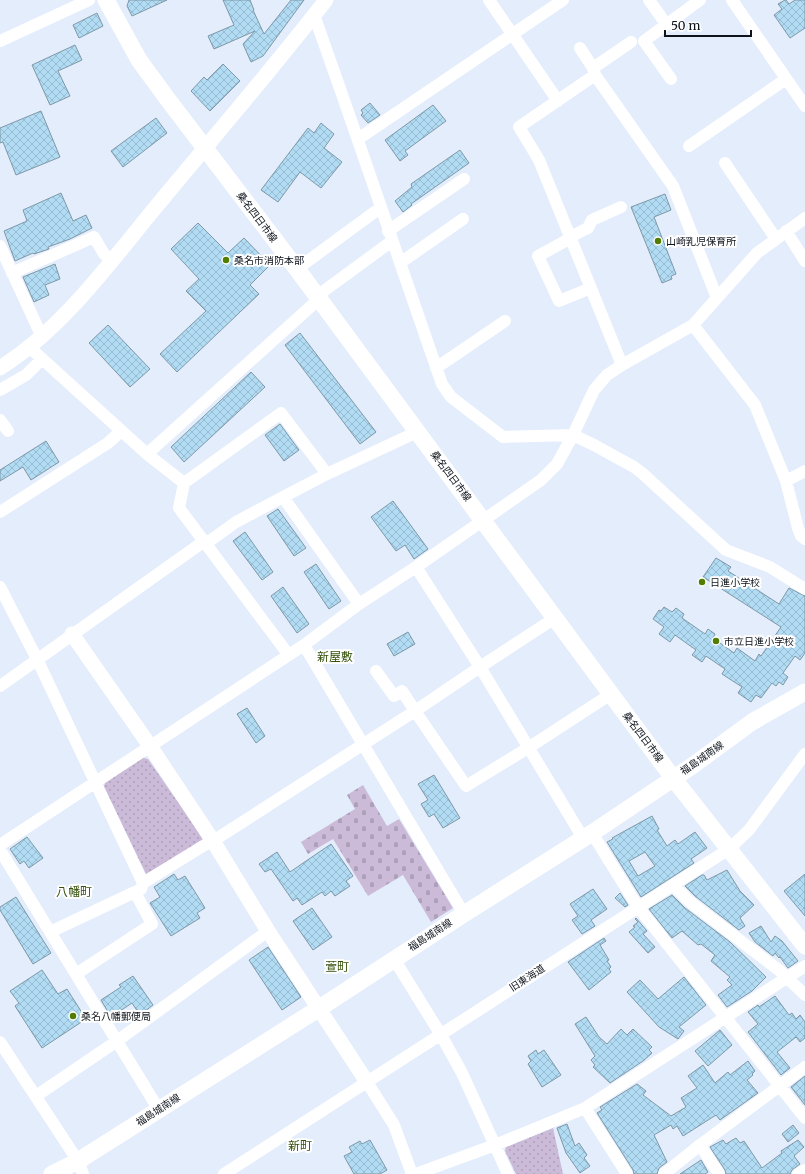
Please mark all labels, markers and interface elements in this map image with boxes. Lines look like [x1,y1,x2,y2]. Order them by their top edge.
scale bar [665,12,751,38]
text: 50 m [671,18,700,33]
street label: 桑名四日市線 [234,189,280,245]
place label: 山崎乳児保育所 [666,235,736,248]
marker: 山崎乳児保育所 [653,236,663,246]
place label: 桑名市消防本部 [234,254,304,267]
marker: 桑名市消防本部 [221,255,231,265]
street label: 桑名四日市線 [428,448,474,504]
place label: 日進小学校 [710,576,760,589]
marker: 日進小学校 [697,577,707,587]
place label: 市立日進小学校 [724,635,794,648]
marker: 市立日進小学校 [711,636,721,646]
district label: 新屋敷 [317,649,353,664]
street label: 桑名四日市線 [620,709,666,765]
street label: 福島城南線 [678,738,726,778]
district label: 八幡町 [56,884,92,899]
street label: 福島城南線 [405,916,455,954]
district label: 萱町 [325,959,349,974]
street label: 旧東海道 [507,962,547,994]
place label: 桑名八幡郵便局 [81,1010,151,1023]
marker: 桑名八幡郵便局 [68,1011,78,1021]
street label: 福島城南線 [133,1091,183,1129]
district label: 新町 [288,1138,312,1153]

